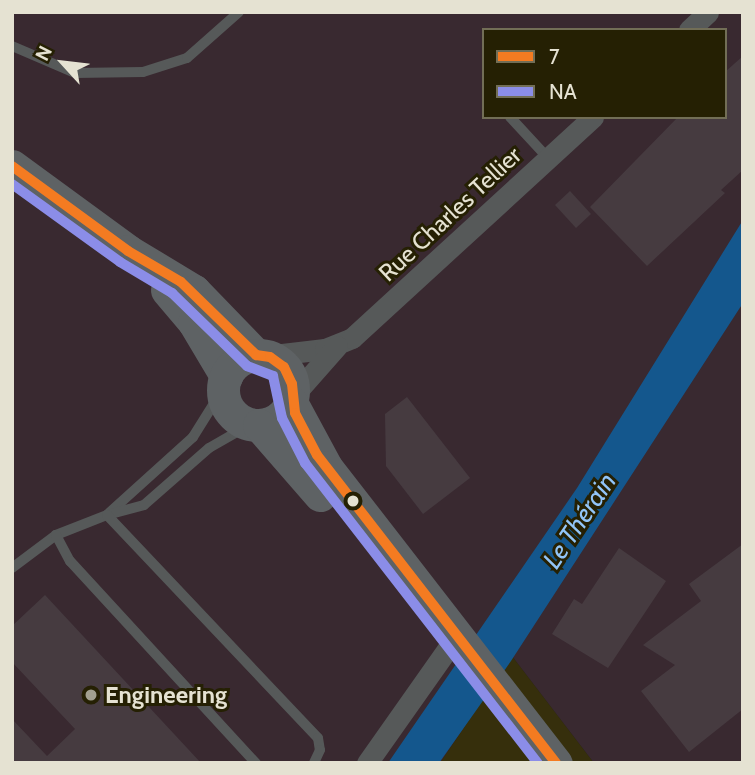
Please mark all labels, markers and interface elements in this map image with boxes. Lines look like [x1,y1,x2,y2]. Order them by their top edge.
north arrow [28,28,98,98]
legend [482,28,727,119]
text: N [31,42,57,64]
text: 7 [549,44,560,69]
text: NA [549,79,577,104]
street label: Rue Charles Tellier [373,141,527,287]
water label: Le Thérain [537,467,623,575]
unlabelled marker [346,494,360,508]
place label: Engineering [105,681,227,709]
marker: Engineering [83,687,99,703]

